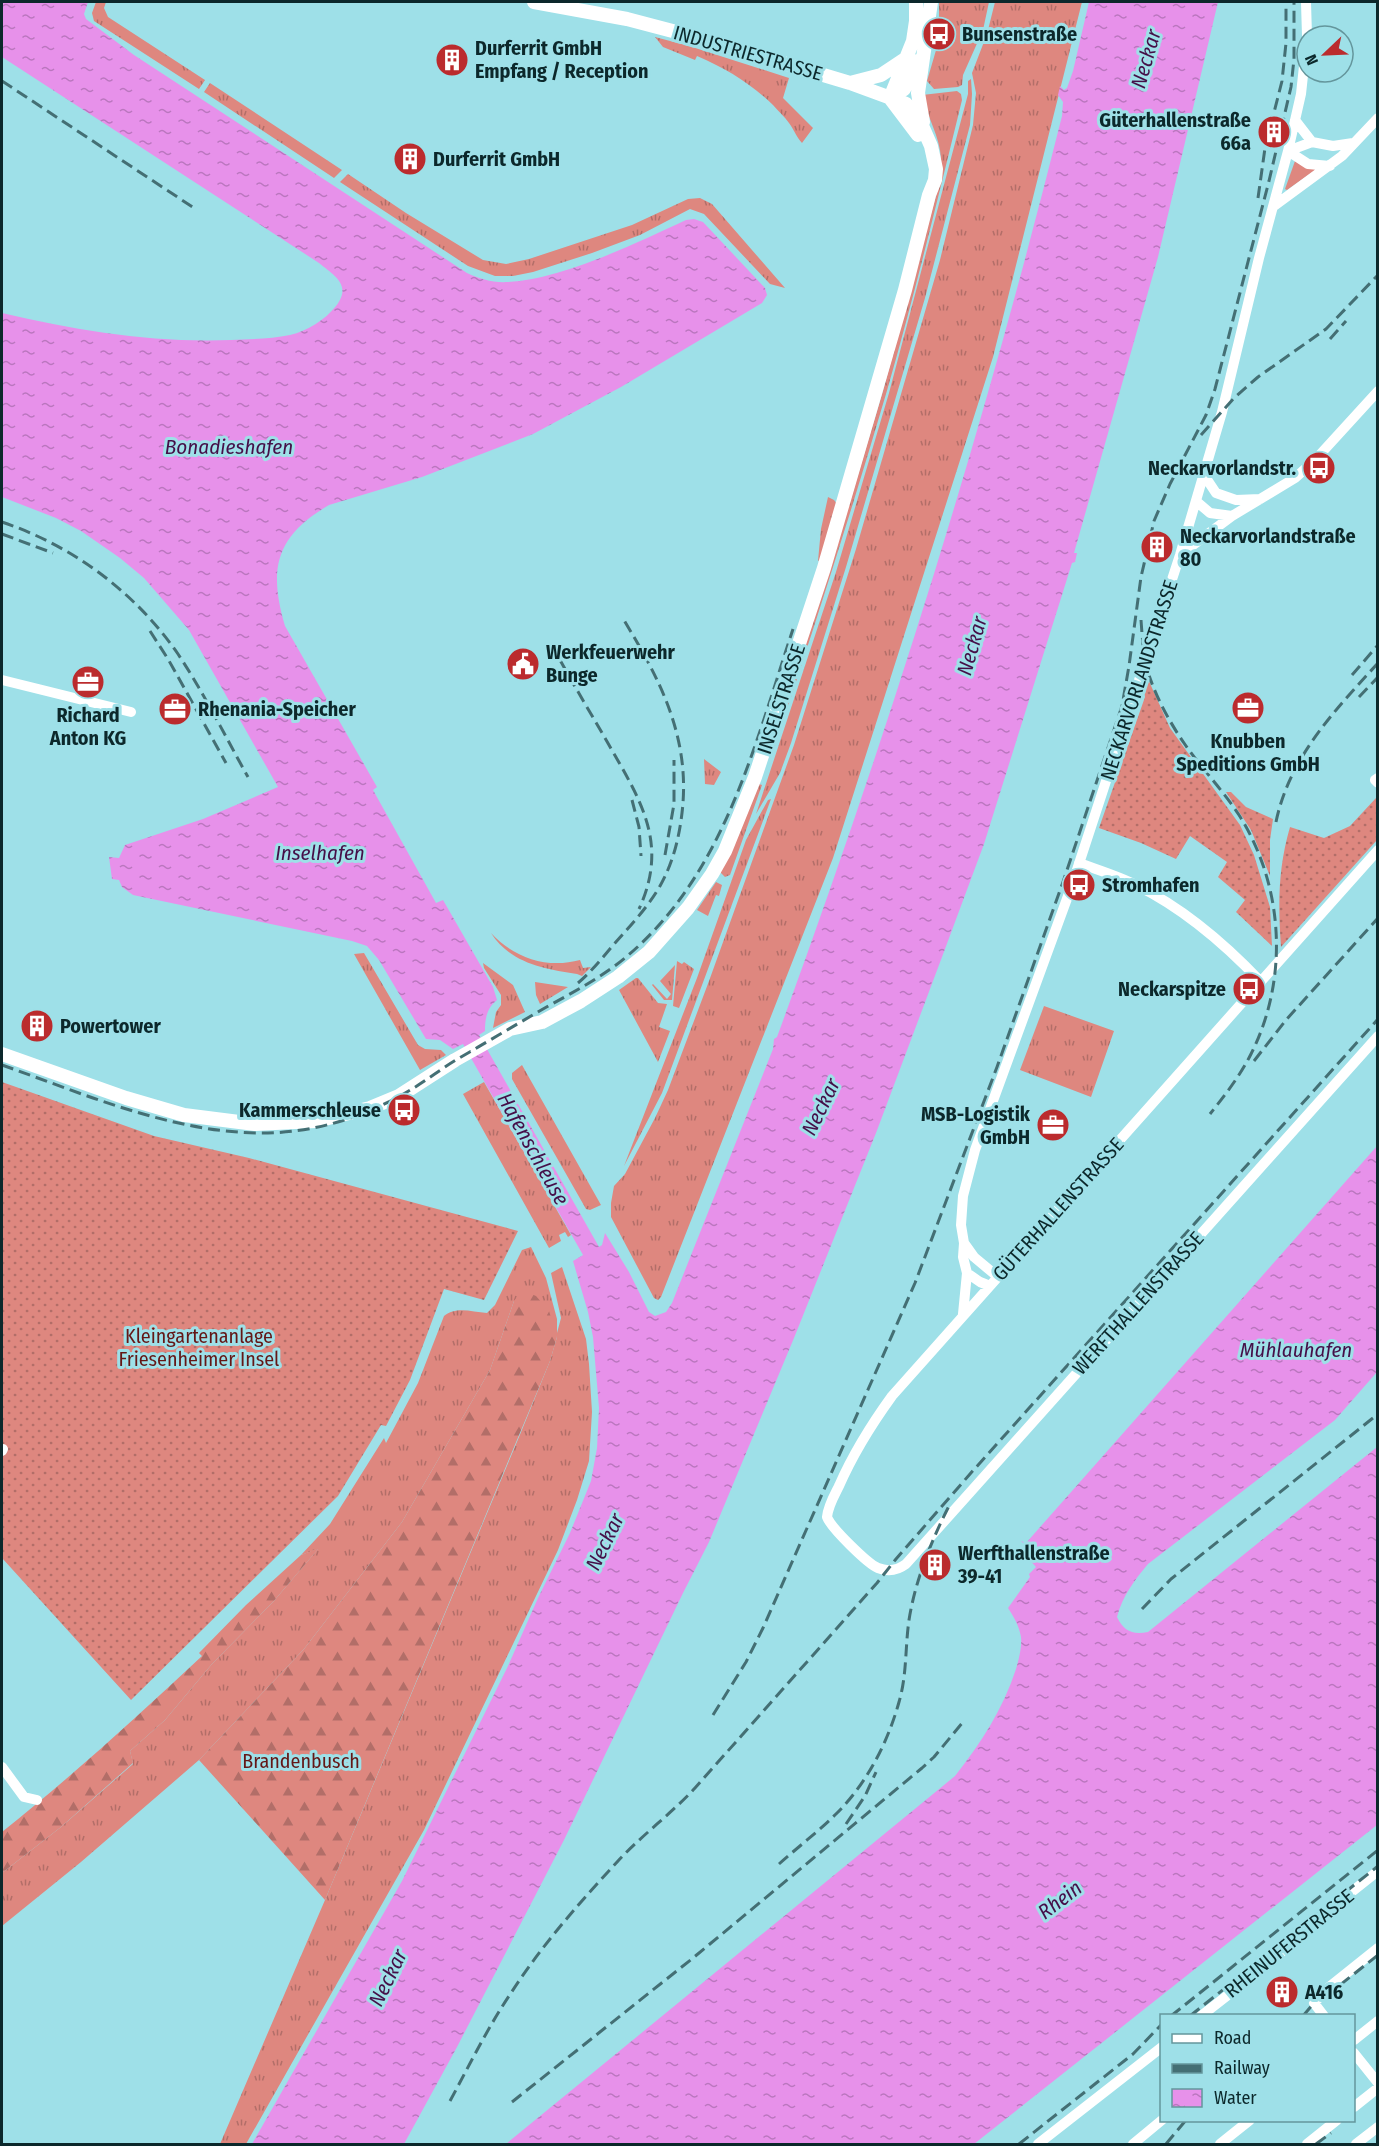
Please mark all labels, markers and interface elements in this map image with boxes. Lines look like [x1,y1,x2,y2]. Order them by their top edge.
bus stop icon: Bunsenstraße [921,16,957,52]
street label: INDUSTRIESTRASSE [671,20,825,86]
place label: Bunsenstraße [962,22,1077,46]
north arrow [1295,24,1355,84]
water label: Neckar [1125,26,1167,91]
place label: Durferrit GmbH Empfang / Reception [475,36,648,83]
building icon: Durferrit GmbH Empfang / Reception [434,42,470,78]
text: N [1301,52,1322,68]
place label: Güterhallenstraße 66a [1099,108,1251,155]
building icon: Güterhallenstraße 66a [1256,114,1292,150]
building icon: Durferrit GmbH [392,141,428,177]
place label: Durferrit GmbH [433,147,560,171]
water label: Bonadieshafen [165,434,293,460]
bus stop icon: Neckarvorlandstr. [1301,450,1337,486]
place label: Neckarvorlandstr. [1148,456,1296,480]
place label: Neckarvorlandstraße 80 [1180,524,1356,571]
building icon: Neckarvorlandstraße 80 [1139,529,1175,565]
street label: NECKARVORLANDSTRASSE [1095,577,1183,783]
water label: Neckar [951,613,993,678]
place label: Werkfeuerwehr Bunge [546,640,676,687]
street label: INSELSTRASSE [752,641,810,757]
public building icon: Werkfeuerwehr Bunge [505,646,541,682]
office icon: Richard Anton KG [70,664,106,700]
office icon: Knubben Speditions GmbH [1230,690,1266,726]
office icon: Rhenania-Speicher [157,691,193,727]
place label: Rhenania-Speicher [198,697,356,721]
place label: Richard Anton KG [49,703,126,750]
place label: Knubben Speditions GmbH [1176,729,1320,776]
water label: Inselhafen [275,840,365,866]
bus stop icon: Stromhafen [1061,867,1097,903]
place label: Stromhafen [1102,873,1200,897]
bus stop icon: Neckarspitze [1231,971,1267,1007]
place label: Neckarspitze [1118,977,1226,1001]
building icon: Powertower [19,1008,55,1044]
place label: Powertower [60,1014,161,1038]
water label: Neckar [796,1074,846,1140]
water label: Hafenschleuse [491,1088,575,1210]
bus stop icon: Kammerschleuse [386,1092,422,1128]
place label: Kammerschleuse [239,1098,381,1122]
place label: MSB-Logistik GmbH [921,1102,1031,1149]
office icon: MSB-Logistik GmbH [1035,1107,1071,1143]
street label: GÜTERHALLENSTRASSE [988,1133,1128,1285]
street label: WERFTHALLENSTRASSE [1067,1226,1209,1380]
park label: Kleingartenanlage Friesenheimer Insel [119,1324,279,1371]
water label: Mühlauhafen [1240,1337,1352,1363]
water label: Neckar [580,1509,630,1575]
place label: Werfthallenstraße 39-41 [957,1541,1110,1588]
building icon: Werfthallenstraße 39-41 [917,1547,953,1583]
park label: Brandenbusch [242,1749,360,1773]
water label: Rhein [1033,1875,1087,1925]
street label: RHEINUFERSTRASSE [1219,1883,1359,2003]
water label: Neckar [363,1945,413,2011]
building icon: A416 [1264,1974,1300,2010]
place label: A416 [1304,1980,1343,2004]
legend [1160,2014,1355,2122]
text: Road [1214,2027,1251,2049]
text: Railway [1214,2057,1270,2079]
text: Water [1214,2087,1257,2109]

